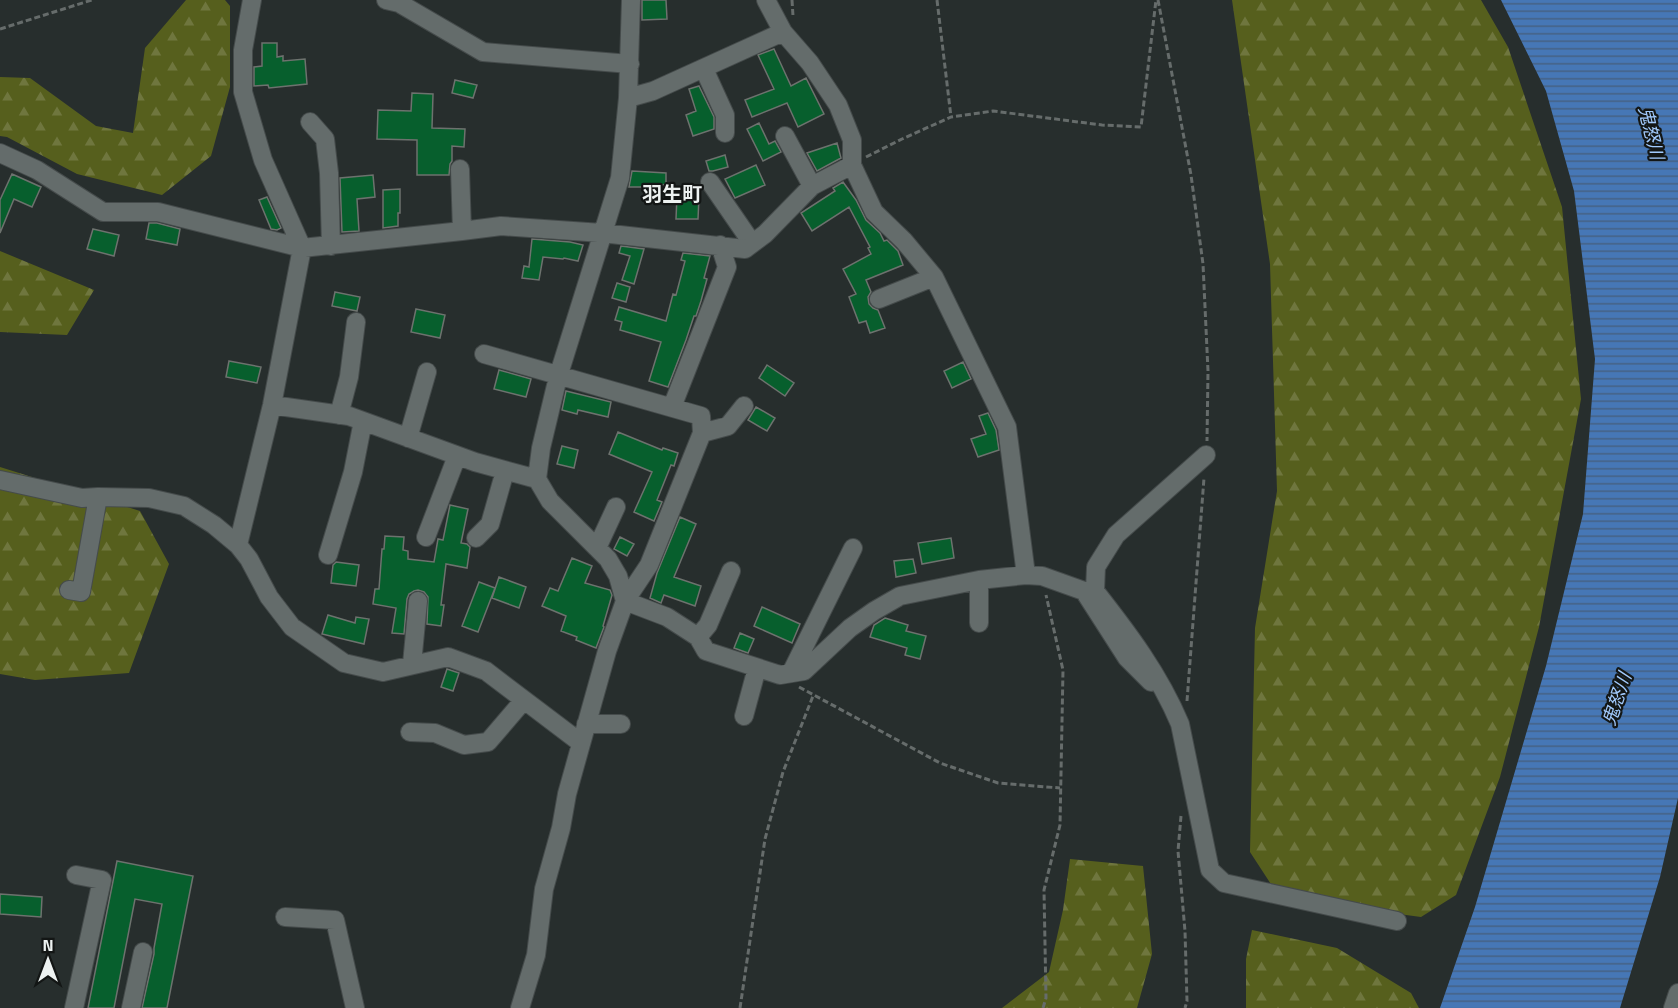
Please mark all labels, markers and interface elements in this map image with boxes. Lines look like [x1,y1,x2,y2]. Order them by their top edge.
water label: 鬼怒川 [1632,103,1672,164]
district label: 羽生町 [642,178,702,209]
water label: 鬼怒川 [1595,667,1639,729]
north arrow [18,930,78,990]
text: N [42,933,54,957]

